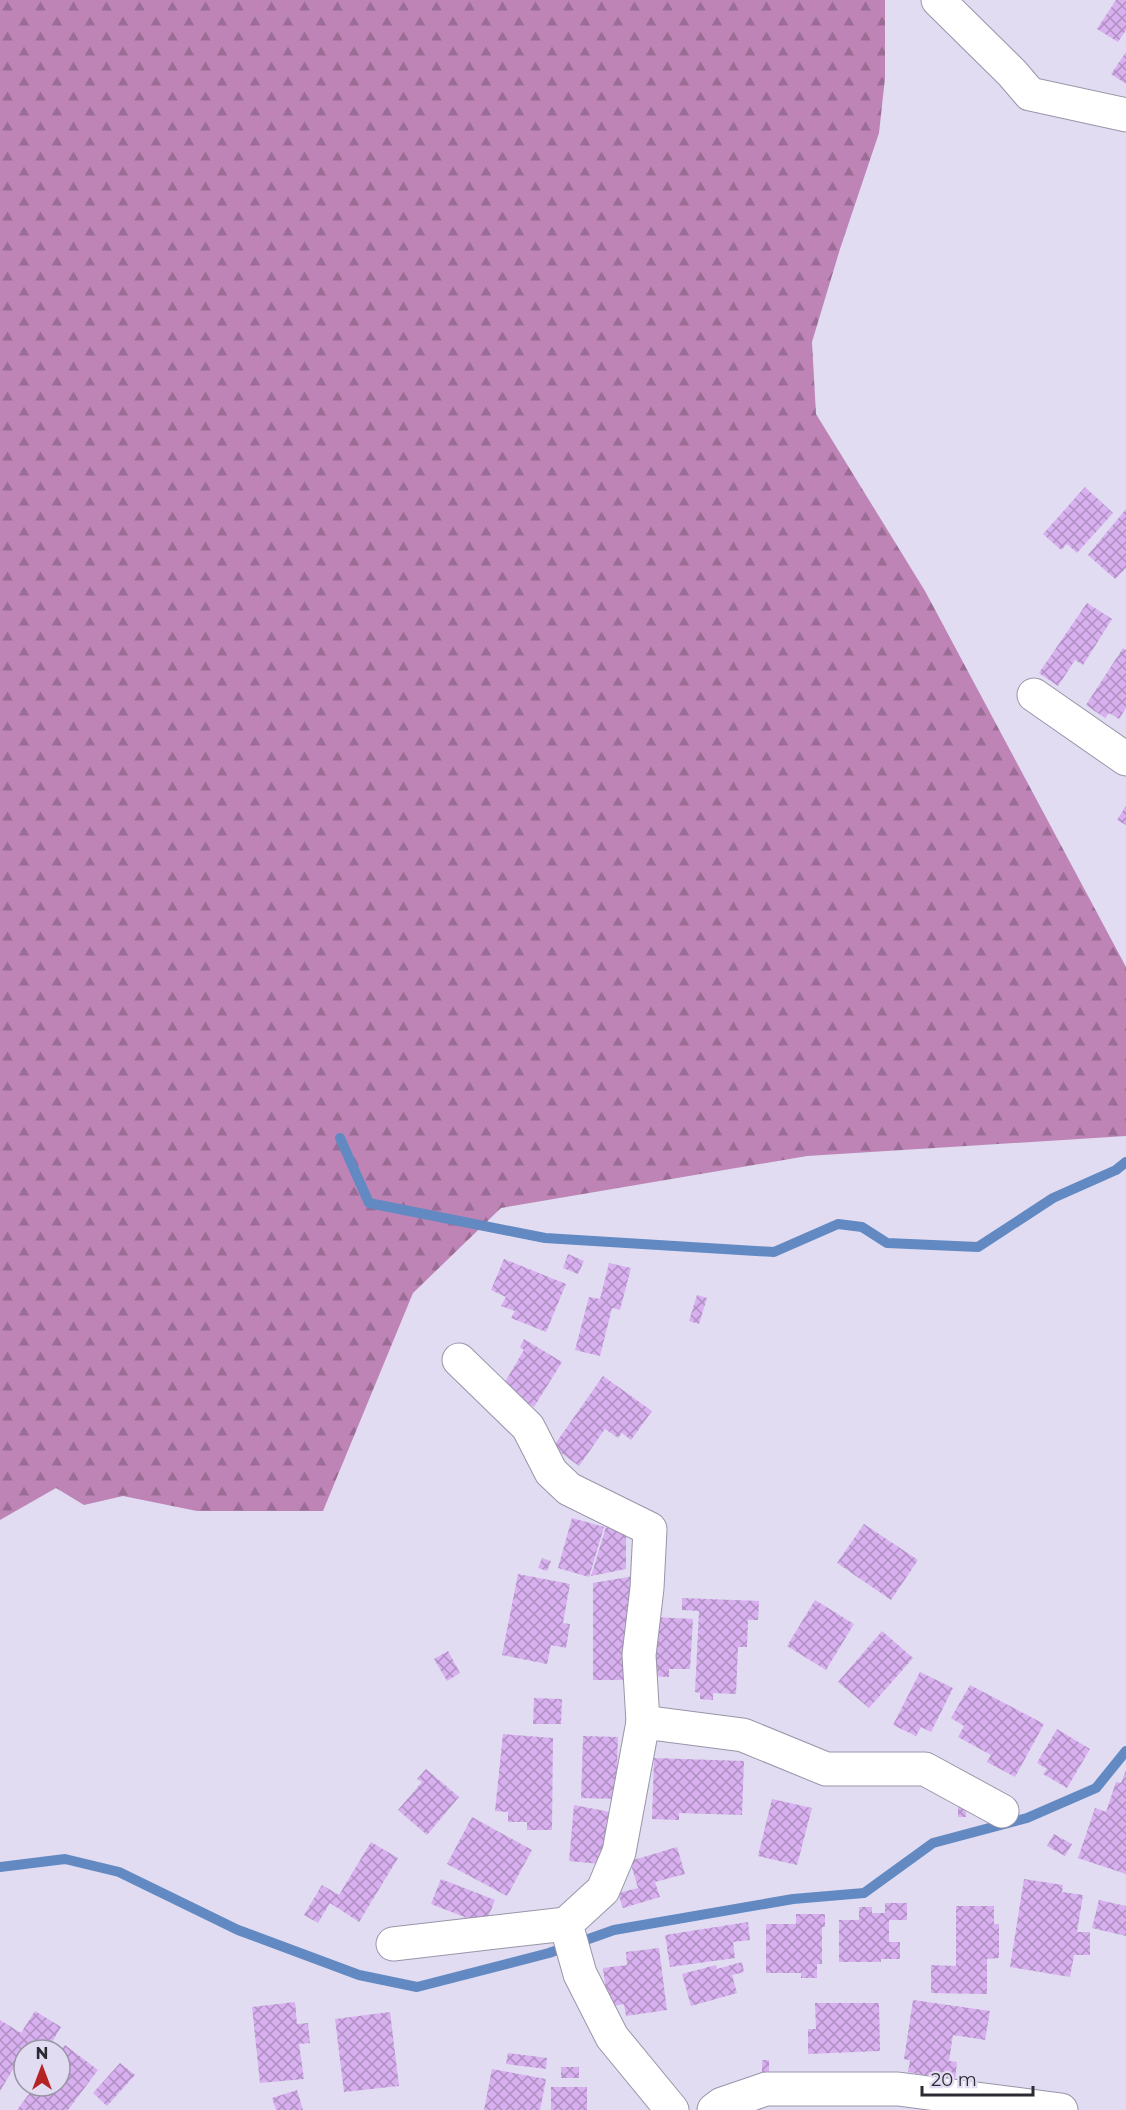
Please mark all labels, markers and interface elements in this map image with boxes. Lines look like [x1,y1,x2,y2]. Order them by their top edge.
north arrow [12,2038,72,2098]
text: N [36,2044,48,2063]
scale bar [922,2059,1033,2097]
text: 20 m [931,2069,977,2091]

